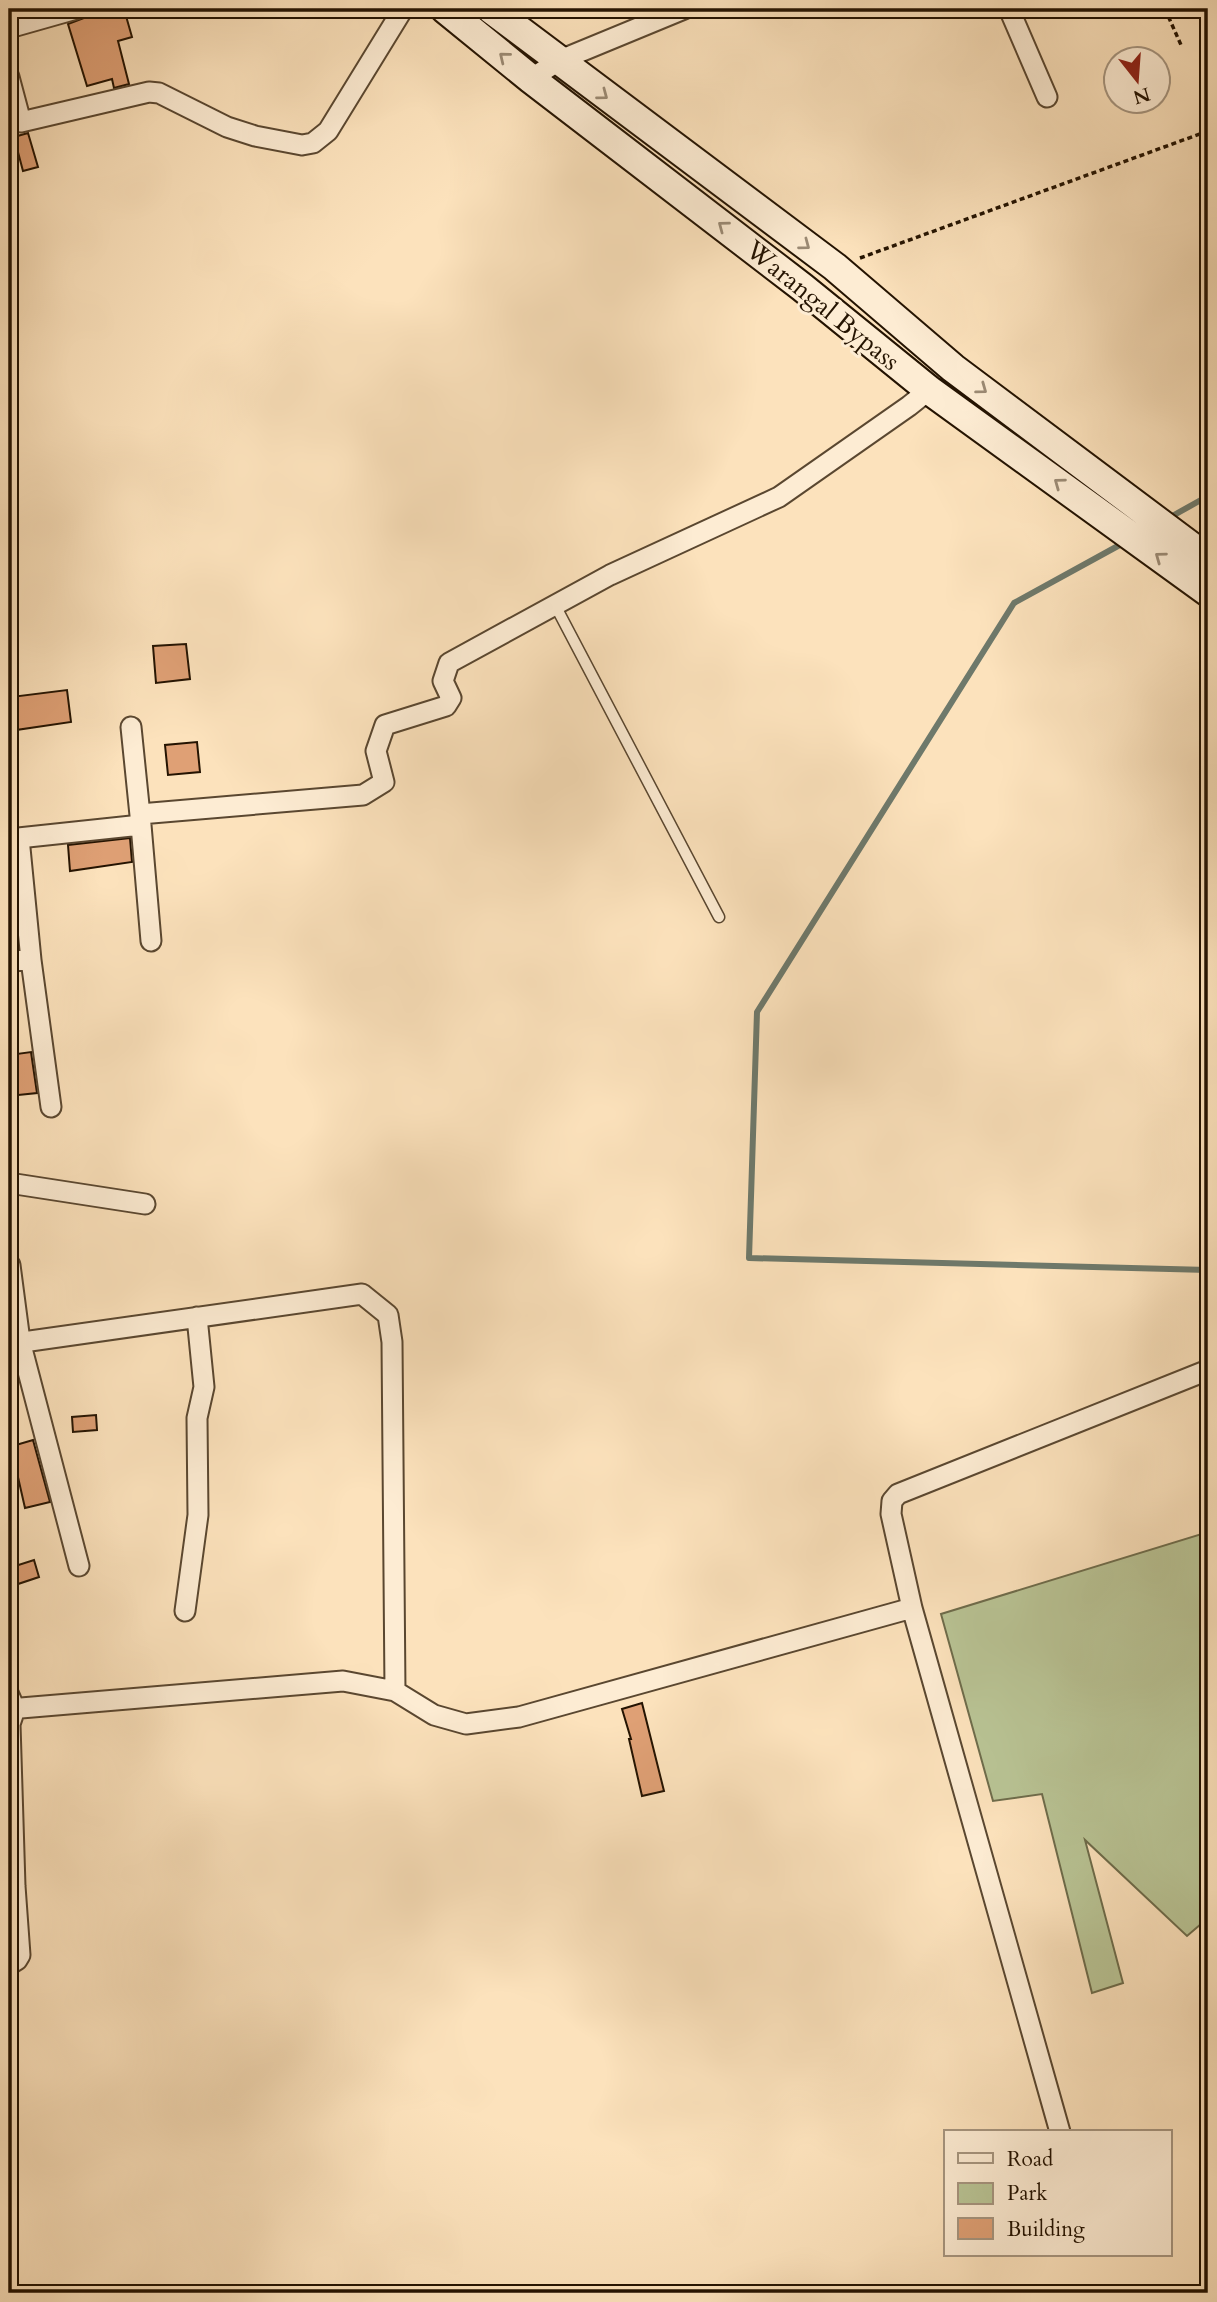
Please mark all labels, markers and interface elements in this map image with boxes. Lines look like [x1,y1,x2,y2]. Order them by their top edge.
north arrow [1102,46,1172,116]
one-way arrow [499,52,511,65]
text: N [1130,80,1153,110]
one-way arrow [596,86,608,99]
one-way arrow [718,221,730,234]
street label: Warangal Bypass [738,232,907,378]
one-way arrow [798,237,810,250]
one-way arrow [974,381,986,393]
one-way arrow [1054,479,1067,492]
one-way arrow [1155,553,1168,565]
legend [944,2130,1172,2256]
text: Road [1007,2145,1053,2174]
text: Park [1007,2179,1048,2208]
text: Building [1007,2215,1085,2244]

